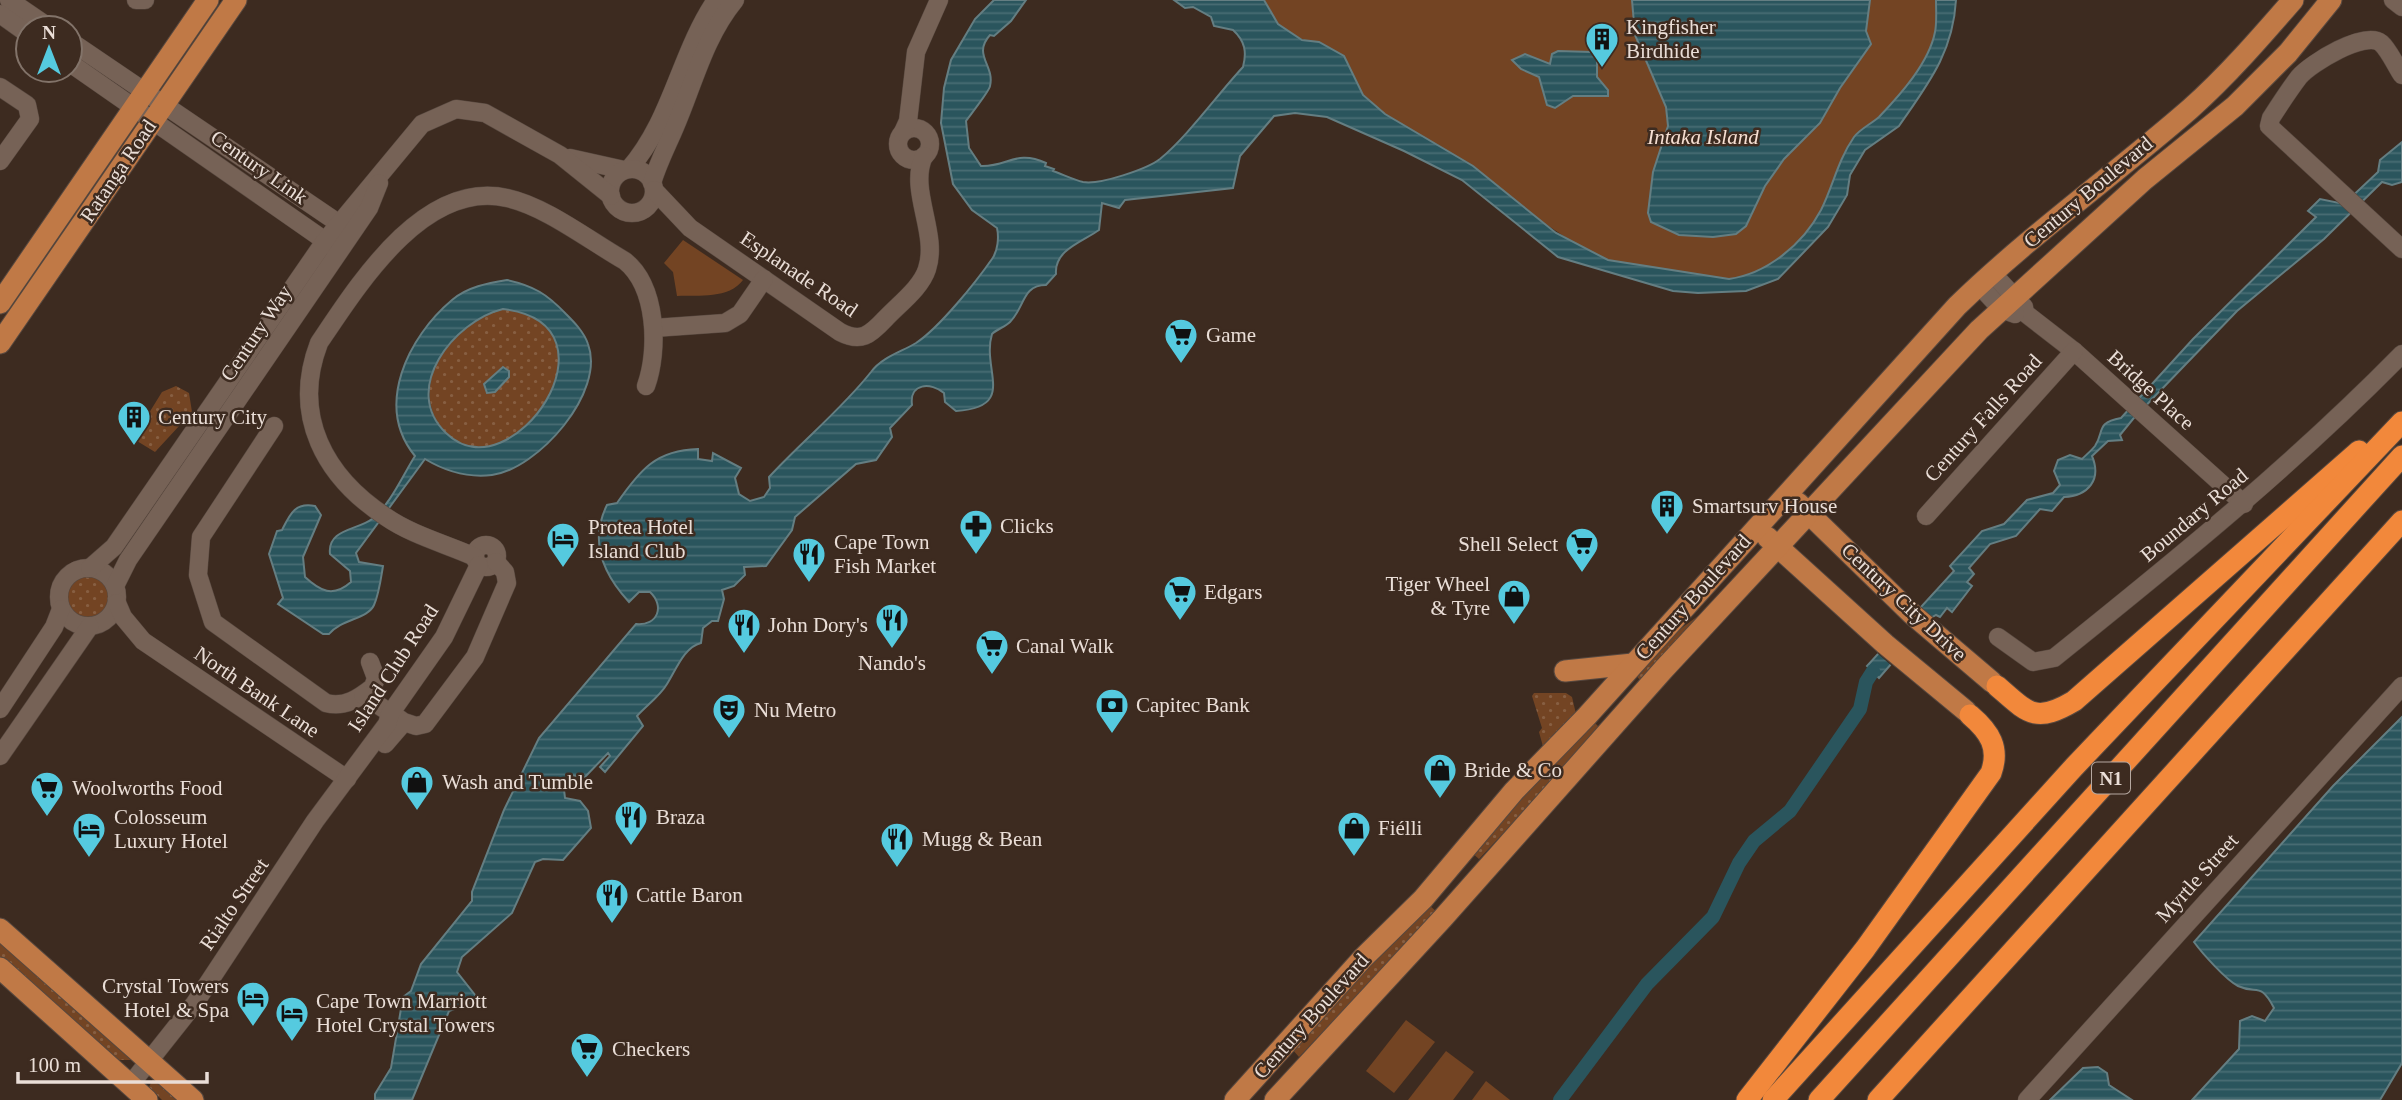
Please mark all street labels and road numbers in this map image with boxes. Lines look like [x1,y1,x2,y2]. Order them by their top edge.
street label: Ratanga Road [75,115,161,227]
street label: Century Link [206,125,312,209]
street label: Century Boulevard [2019,131,2158,253]
street label: Esplanade Road [736,226,862,322]
street label: Century Way [215,280,297,386]
street label: Bridge Place [2103,345,2199,435]
street label: Century Falls Road [1919,349,2047,487]
street label: Boundary Road [2136,463,2253,567]
street label: Century Boulevard [1630,529,1756,665]
street label: Century City Drive [1837,538,1971,666]
street label: Island Club Road [343,599,443,736]
street label: North Bank Lane [190,641,324,743]
road number: N1 [2092,762,2130,793]
street label: Myrtle Street [2151,828,2243,927]
street label: Rialto Street [195,853,274,954]
street label: Century Boulevard [1248,948,1374,1084]

